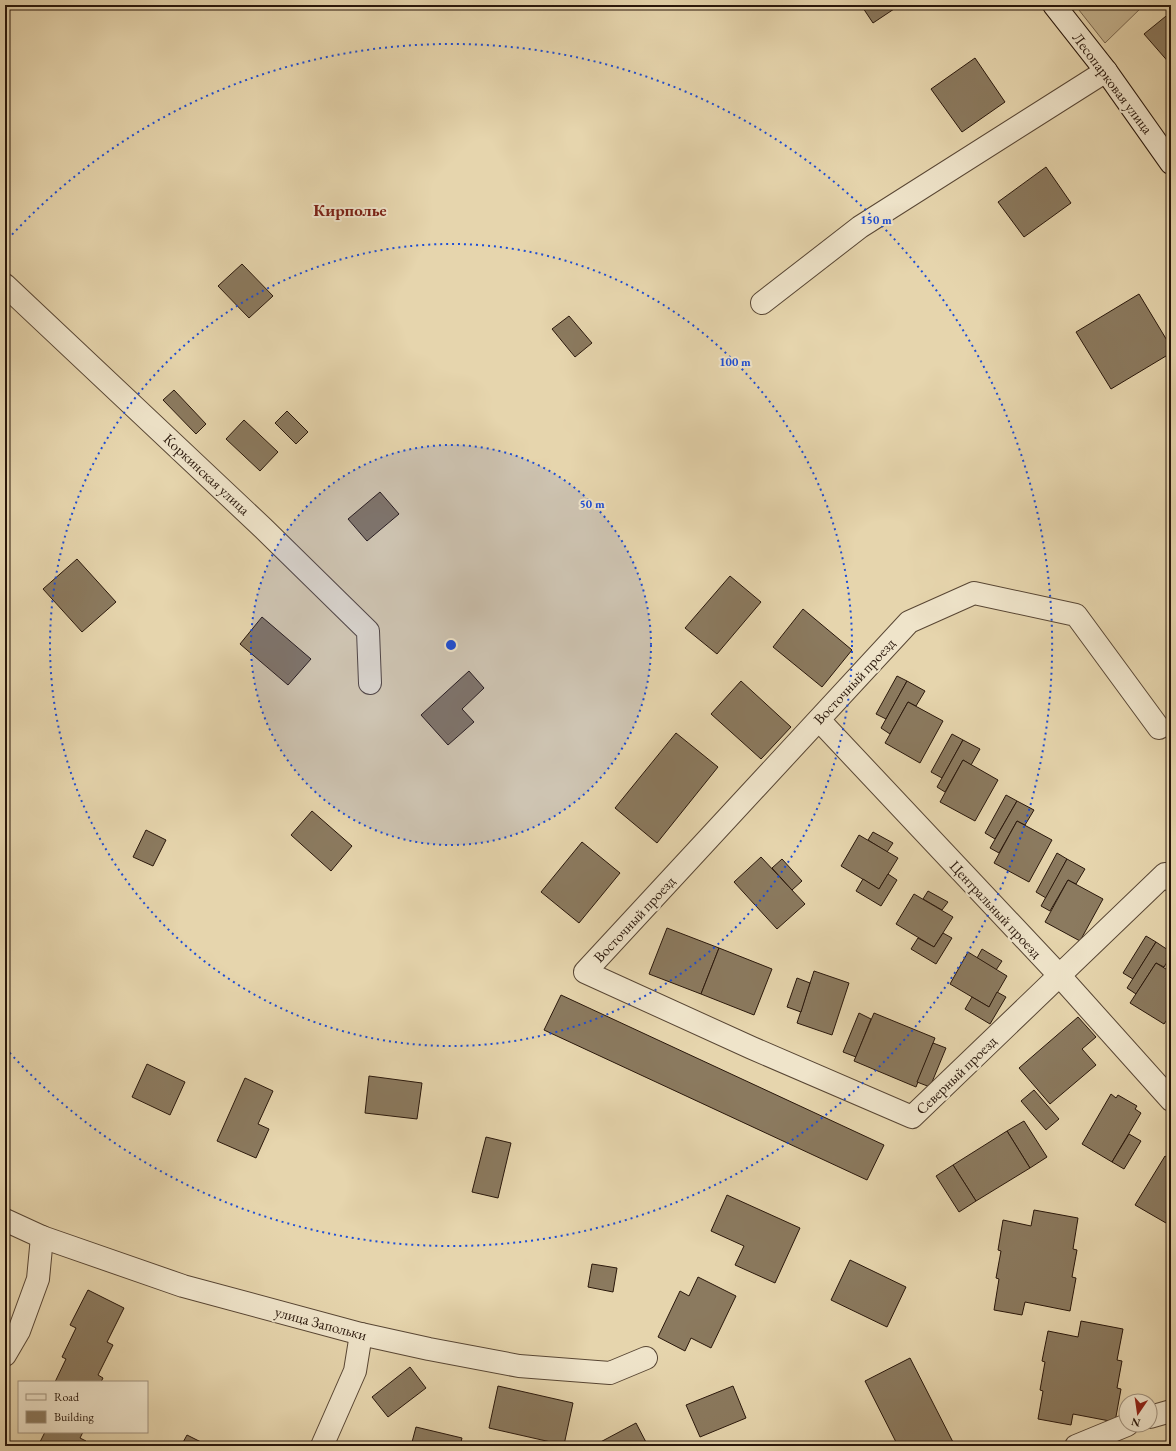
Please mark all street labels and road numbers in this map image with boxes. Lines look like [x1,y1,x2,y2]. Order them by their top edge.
street label: Лесопарковая улица [1069,28,1157,138]
street label: Коркинская улица [160,429,254,519]
street label: Восточный проезд [809,634,899,728]
street label: Центральный проезд [946,856,1046,962]
street label: Восточный проезд [589,872,679,966]
street label: Северный проезд [912,1031,1001,1118]
street label: улица Запольки [273,1302,369,1344]

